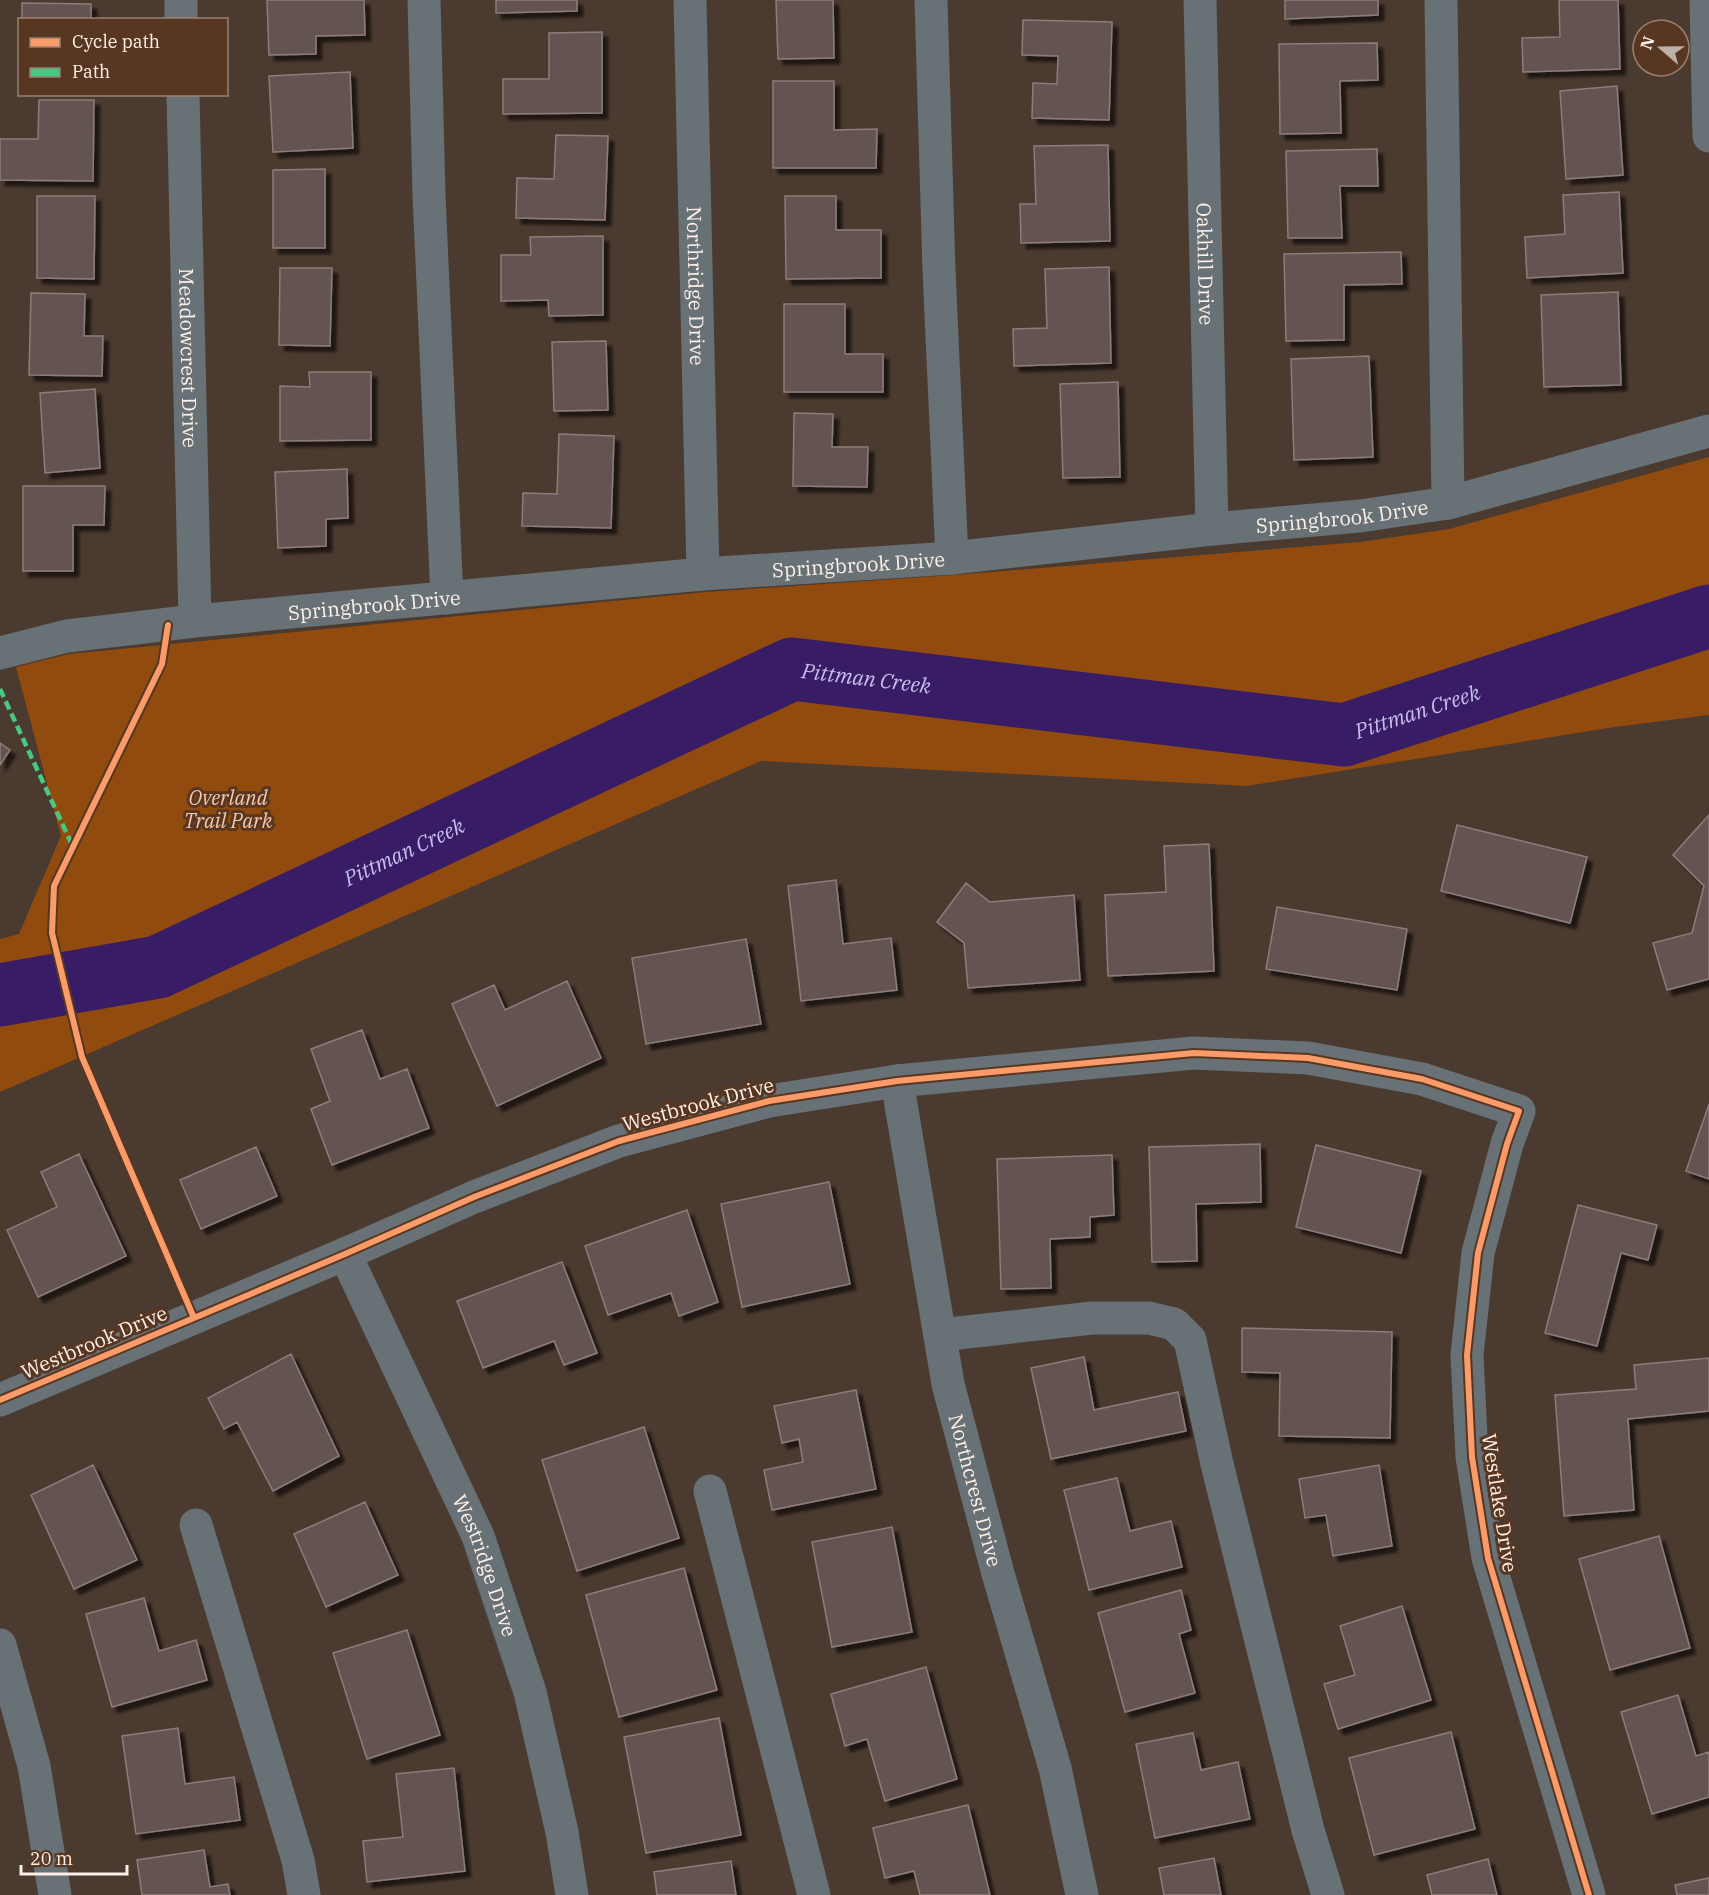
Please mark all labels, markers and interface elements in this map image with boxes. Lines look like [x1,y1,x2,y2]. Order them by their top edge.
legend [18,18,228,96]
north arrow [1631,18,1691,78]
text: Cycle path [72,30,160,53]
text: N [1635,34,1658,52]
text: Path [72,60,110,83]
street label: Oakhill Drive [1191,202,1221,326]
street label: Northridge Drive [681,206,712,366]
street label: Meadowcrest Drive [173,268,205,448]
street label: Springbrook Drive [1255,493,1430,539]
street label: Springbrook Drive [771,545,946,583]
street label: Springbrook Drive [287,583,462,626]
water label: Pittman Creek [799,656,934,700]
water label: Pittman Creek [1350,677,1484,745]
park label: Overland Trail Park [184,784,273,834]
water label: Pittman Creek [338,811,469,892]
street label: Westbrook Drive [619,1071,777,1137]
street label: Westbrook Drive [17,1299,171,1385]
street label: Northcrest Drive [943,1411,1009,1570]
street label: Westlake Drive [1476,1432,1524,1574]
street label: Westridge Drive [447,1490,524,1640]
scale bar [21,1838,128,1876]
text: 20 m [30,1847,73,1870]

